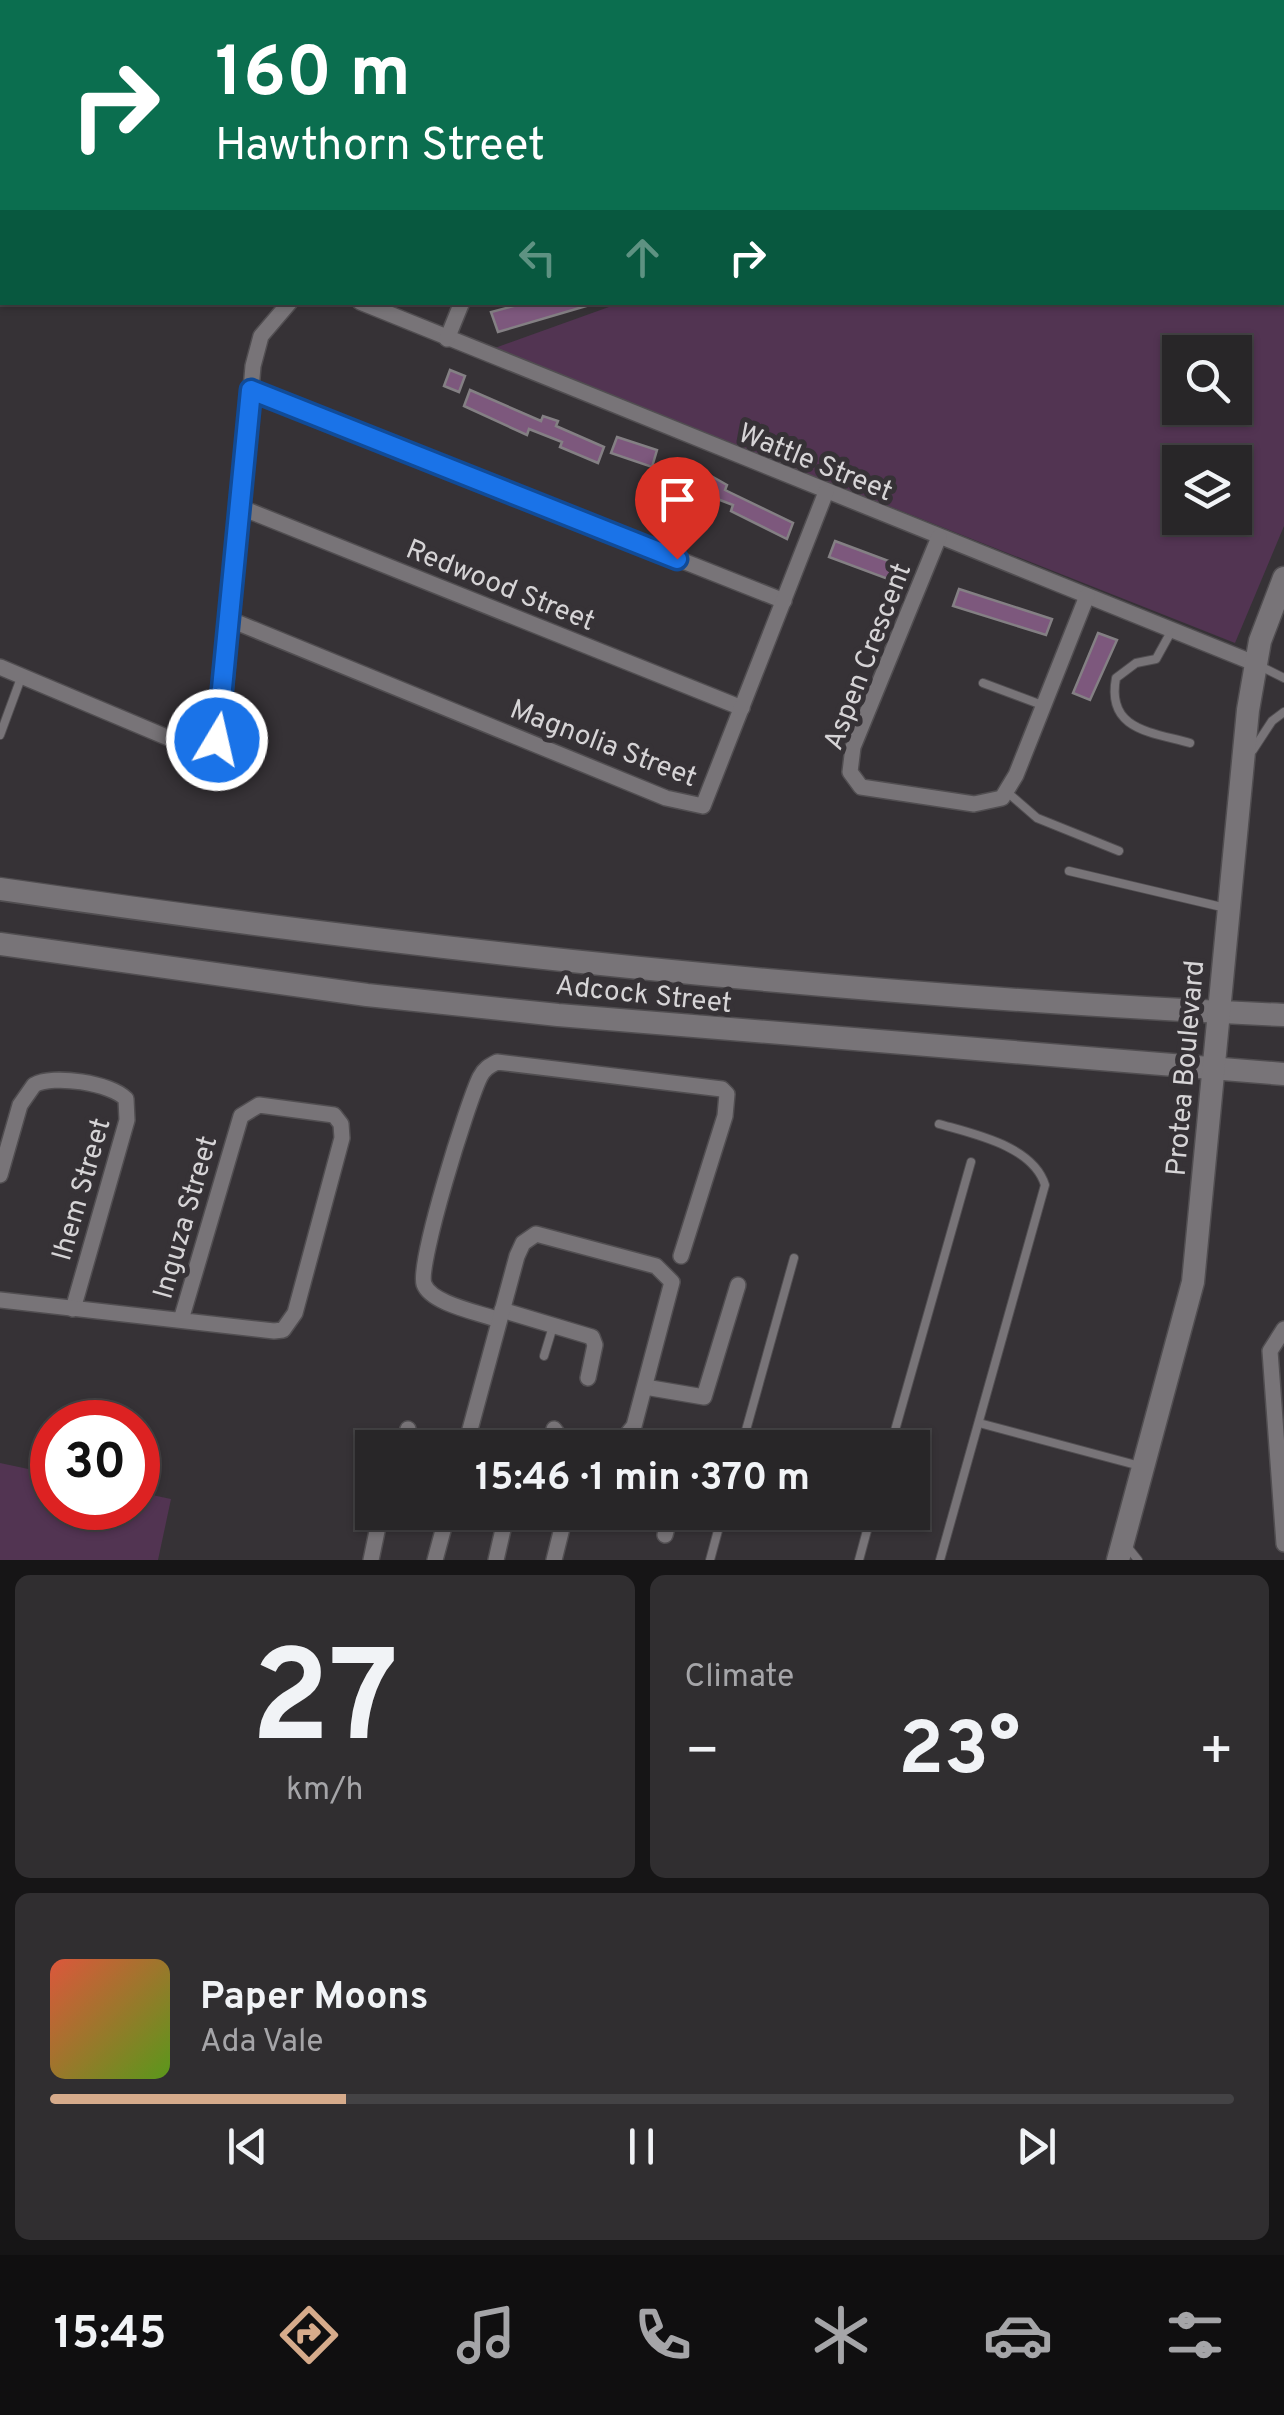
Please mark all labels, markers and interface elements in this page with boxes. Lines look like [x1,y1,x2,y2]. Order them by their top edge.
text: 160 m [215,32,411,121]
icon: right [50,40,180,170]
text: Hawthorn Street [215,119,545,176]
icon: left [510,230,565,285]
icon: ahead [615,230,670,285]
icon: right [720,230,775,285]
map controls [1162,335,1252,535]
button: search [1162,335,1252,425]
street label: Wattle Street [732,416,897,511]
button: layers [1162,445,1252,535]
pin [635,457,720,560]
icon: arrive [650,472,705,527]
street label: Redwood Street [400,533,600,641]
street label: Aspen Crescent [817,558,921,756]
position arrow [165,688,269,792]
street label: Magnolia Street [504,693,702,797]
street label: Protea Boulevard [1160,959,1214,1178]
street label: Adcock Street [554,969,734,1023]
street label: Ihem Street [45,1114,120,1265]
street label: Inguza Street [146,1132,227,1304]
speed limit sign: 30 [30,1400,160,1530]
text: 15:46 · 1 min · 370 m [475,1455,810,1504]
text: 27 [251,1623,399,1788]
text: Climate [685,1658,794,1698]
text: 23° [898,1706,1020,1801]
text: − [685,1719,720,1789]
text: + [1199,1719,1234,1789]
text: km/h [286,1771,364,1811]
text: Paper Moons [200,1974,429,2023]
text: Ada Vale [200,2023,324,2063]
icon: previous [220,2119,275,2174]
icon: pause [614,2119,669,2174]
icon: next [1009,2119,1064,2174]
icon: directions [274,2300,344,2370]
icon: music [451,2300,521,2370]
icon: phone [628,2300,698,2370]
icon: climate [806,2300,876,2370]
icon: car [983,2300,1053,2370]
icon: filters [1160,2300,1230,2370]
text: 15:45 [54,2307,166,2364]

